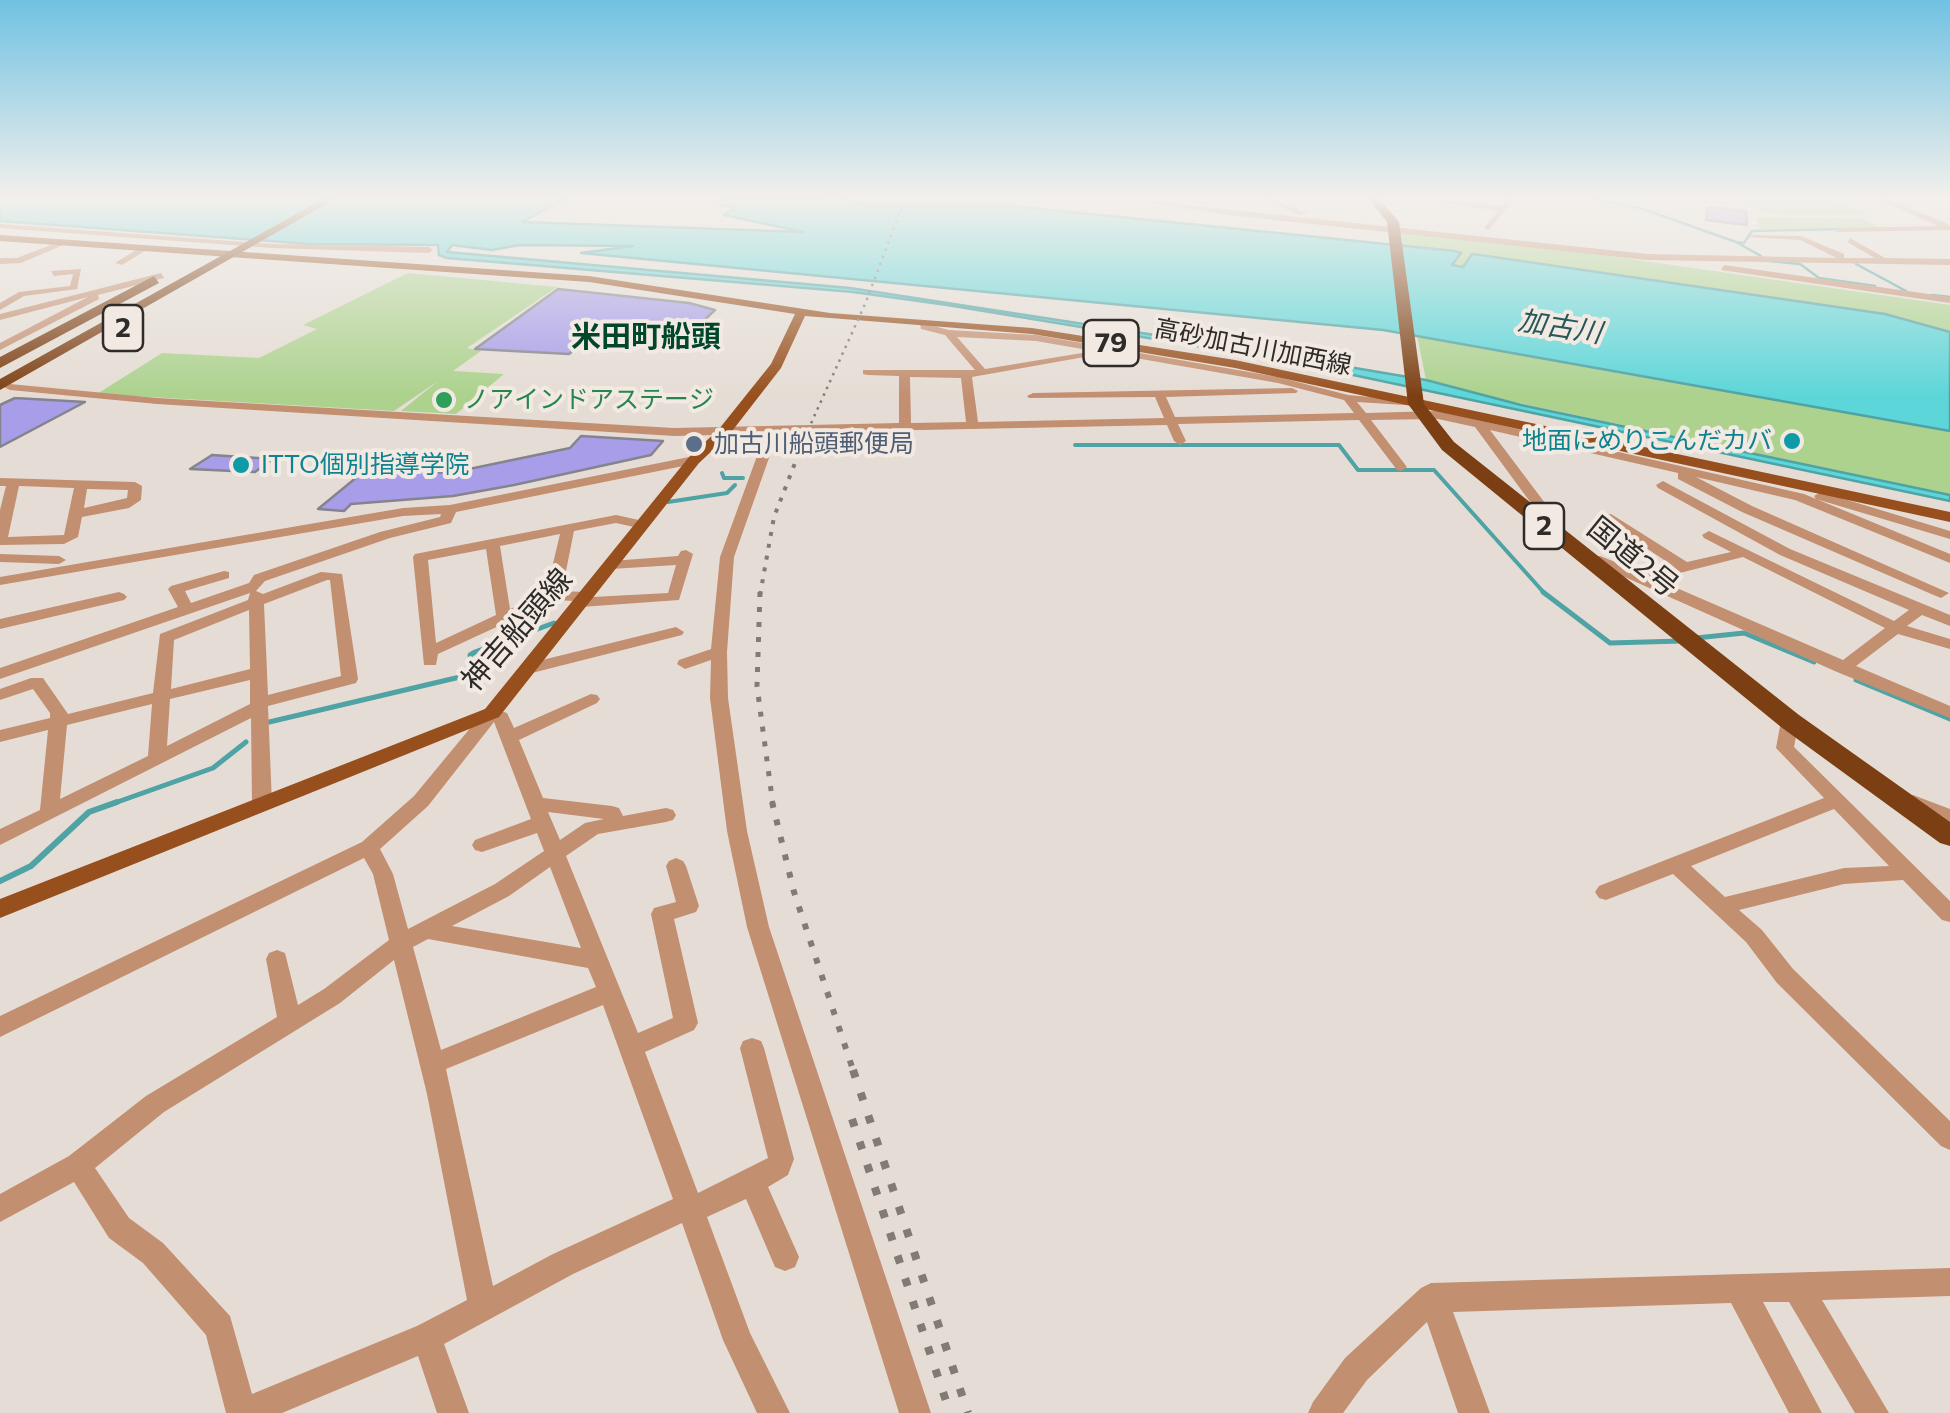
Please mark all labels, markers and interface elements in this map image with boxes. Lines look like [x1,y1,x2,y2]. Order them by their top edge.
water label: 加古川 [1516,304,1604,350]
road number: 2 [103,305,143,351]
street label: 高砂加古川加西線 [1152,313,1354,381]
district label: 米田町船頭 [571,319,721,355]
road number: 79 [1084,320,1138,366]
place label: ノアインドアステージ [464,385,714,415]
marker: ノアインドアステージ [433,389,455,411]
place label: 地面にめりこんだカバ [1522,426,1772,456]
place label: 加古川船頭郵便局 [714,429,914,459]
marker: 地面にめりこんだカバ [1781,430,1803,452]
marker: 加古川船頭郵便局 [683,433,705,455]
place label: ITTO個別指導学院 [261,450,470,480]
marker: ITTO個別指導学院 [230,454,252,476]
road number: 2 [1524,503,1564,549]
street label: 国道2号 [1580,509,1686,605]
street label: 神吉船頭線 [454,562,580,698]

